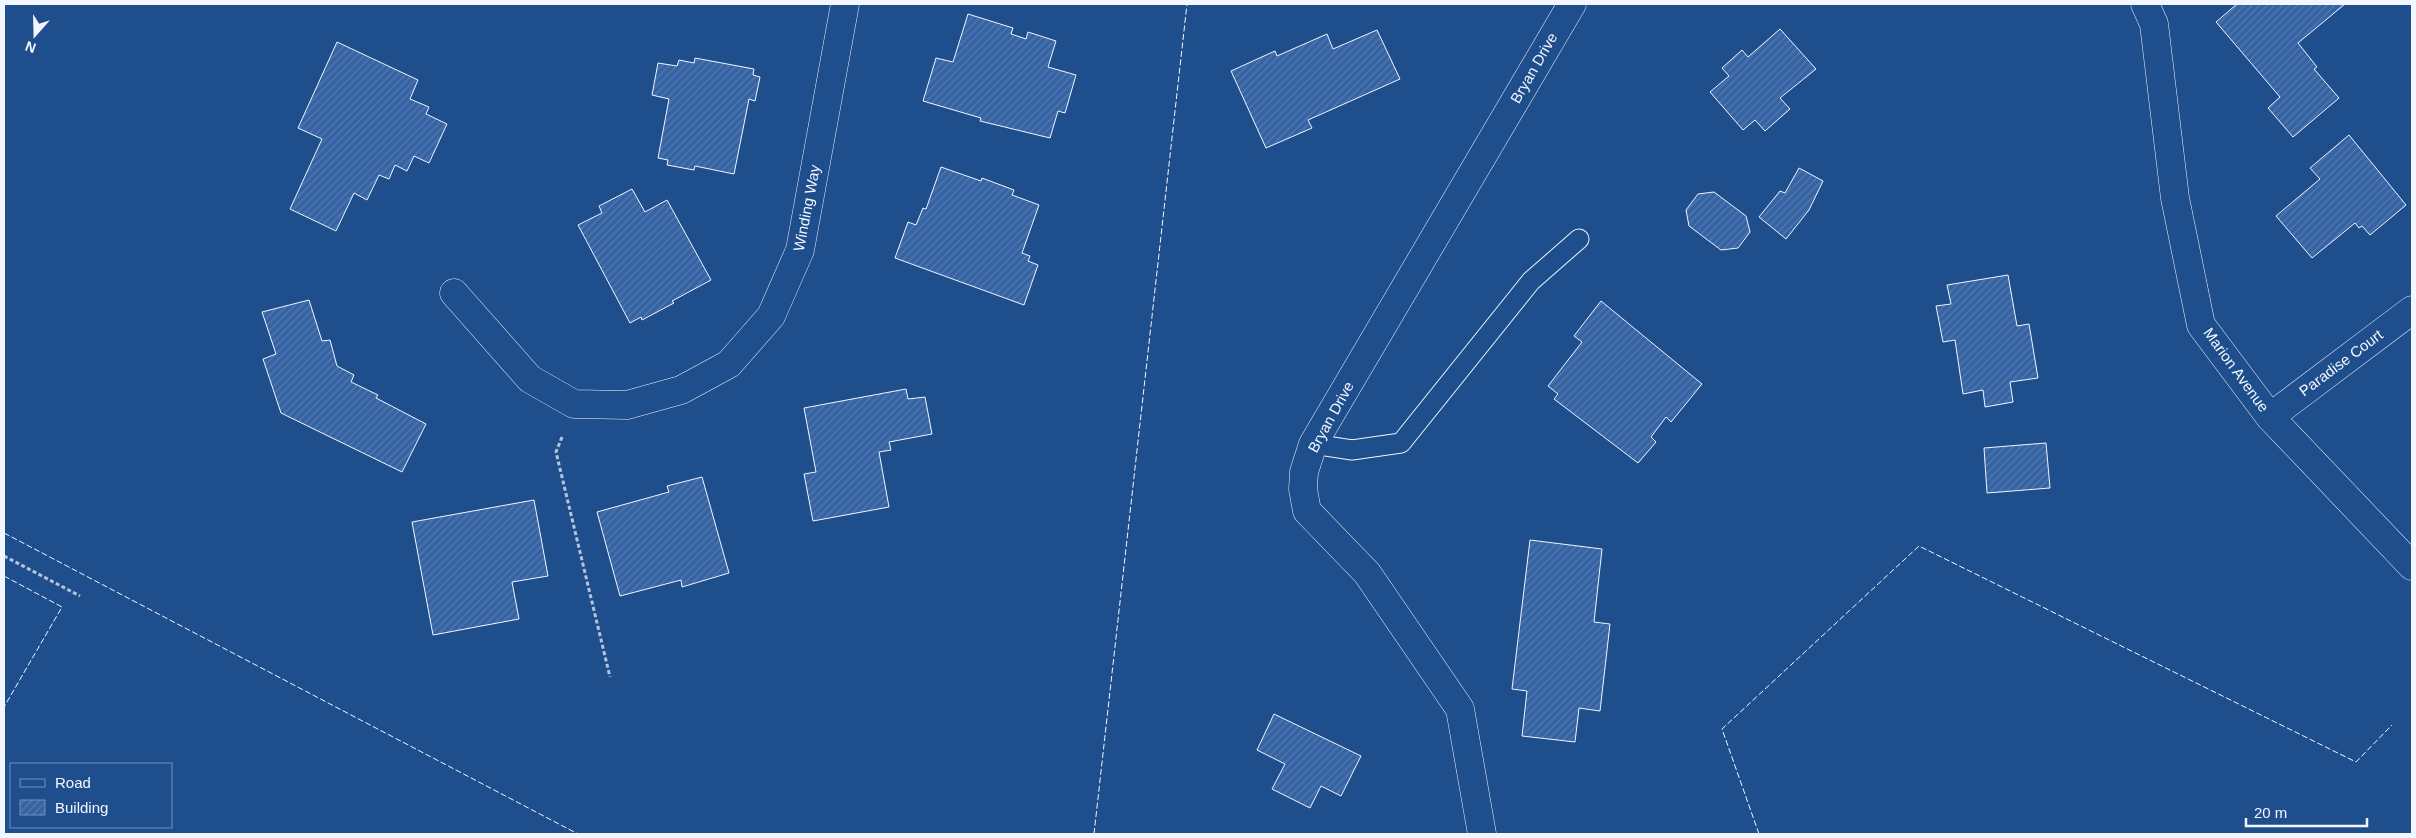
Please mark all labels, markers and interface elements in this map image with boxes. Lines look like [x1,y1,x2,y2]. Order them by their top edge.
north arrow [10,10,60,60]
street label: Bryan Drive [1507,30,1561,106]
text: N [23,38,38,56]
street label: Winding Way [790,163,823,253]
street label: Marion Avenue [2200,324,2273,415]
street label: Paradise Court [2296,325,2386,399]
street label: Bryan Drive [1304,378,1357,455]
legend [10,763,172,828]
text: Road [55,774,91,791]
scale bar [2246,796,2367,828]
text: Building [55,799,108,816]
text: 20 m [2254,804,2287,821]

